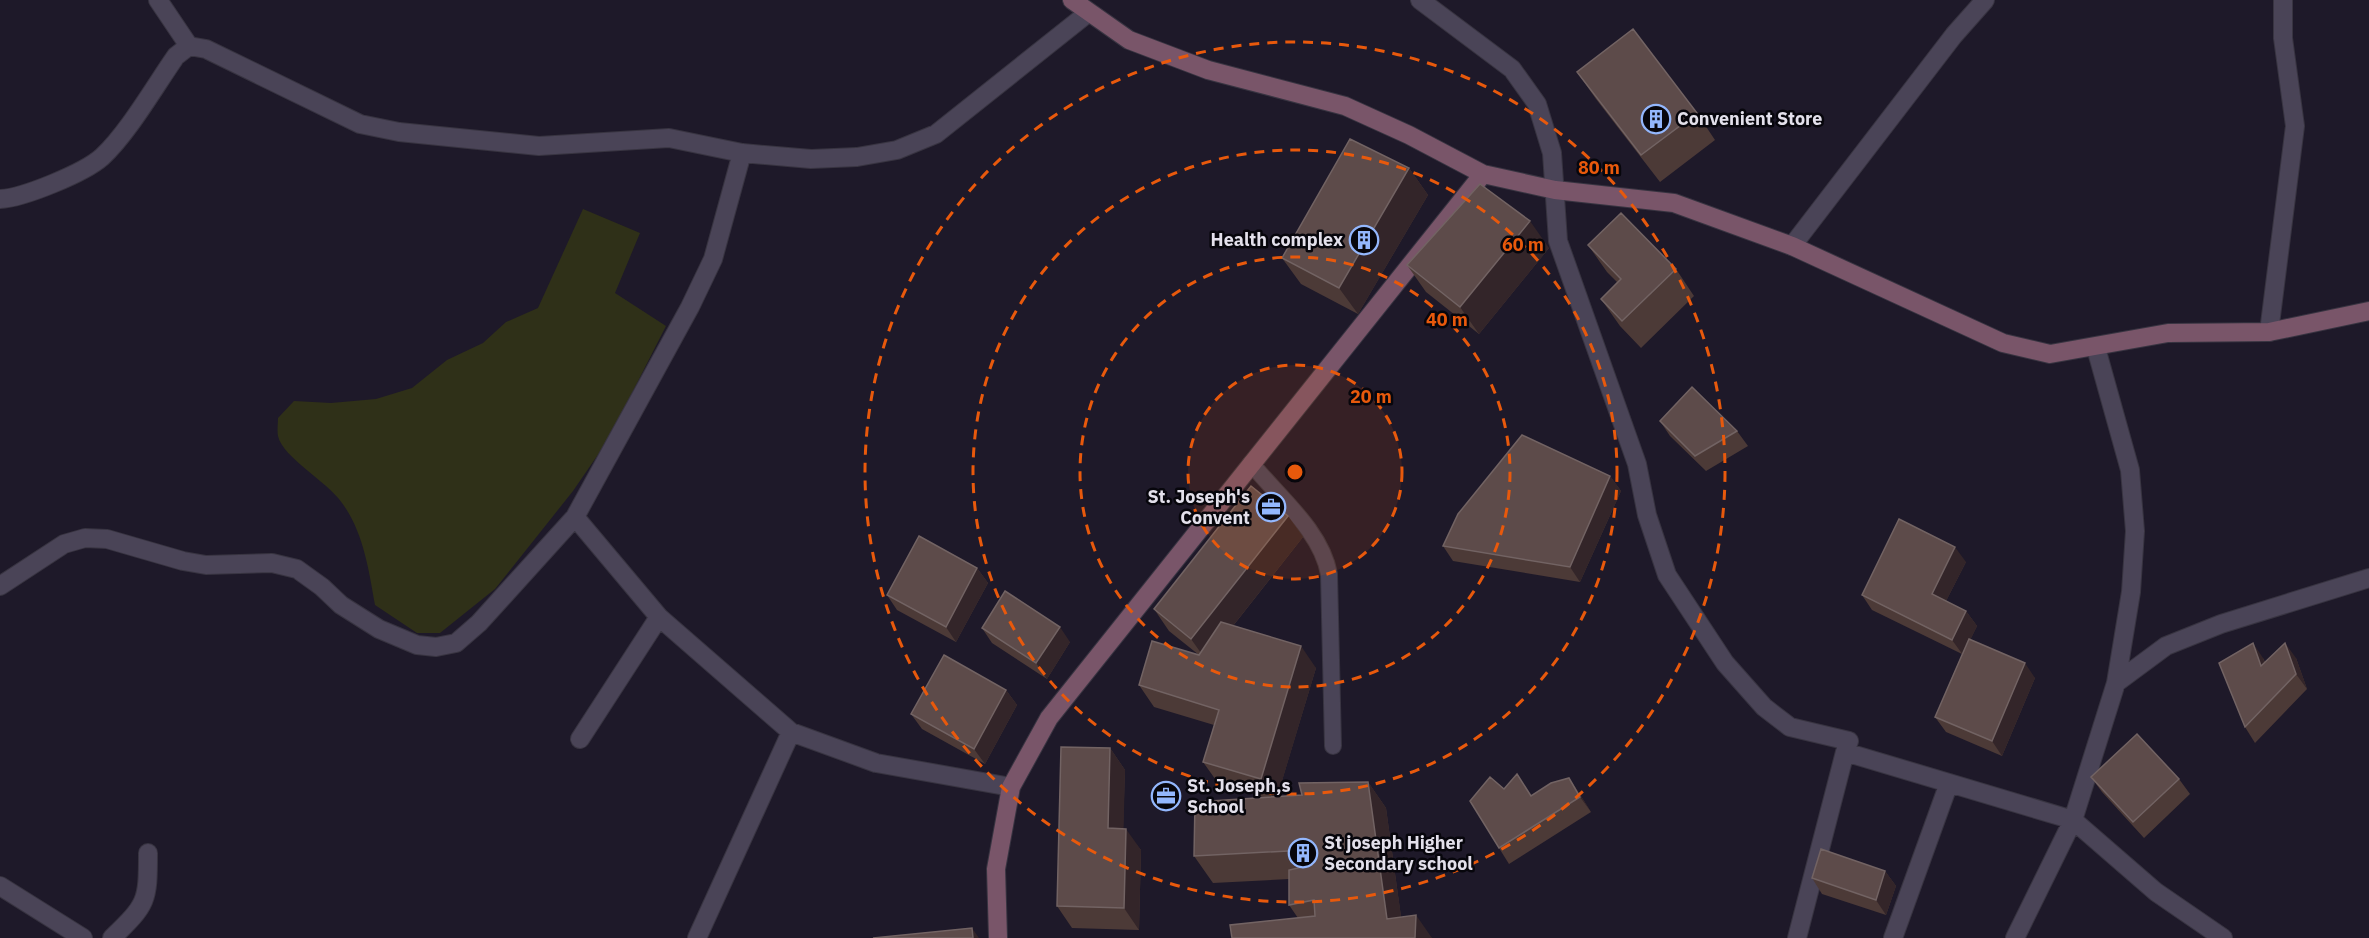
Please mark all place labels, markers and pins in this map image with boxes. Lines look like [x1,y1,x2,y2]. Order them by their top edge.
building icon: Convenient Store [1640,103,1672,135]
place label: Convenient Store [1677,107,1822,130]
building icon: Health complex [1348,224,1380,256]
place label: Health complex [1211,228,1343,251]
centre of rings [1285,462,1305,482]
place label: St. Joseph's Convent [1147,485,1250,529]
office icon: St. Joseph's Convent [1255,491,1287,523]
place label: St. Joseph,s School [1187,774,1291,818]
office icon: St. Joseph,s School [1150,780,1182,812]
place label: St joseph Higher Secondary school [1324,831,1473,875]
building icon: St joseph Higher Secondary school [1287,837,1319,869]

